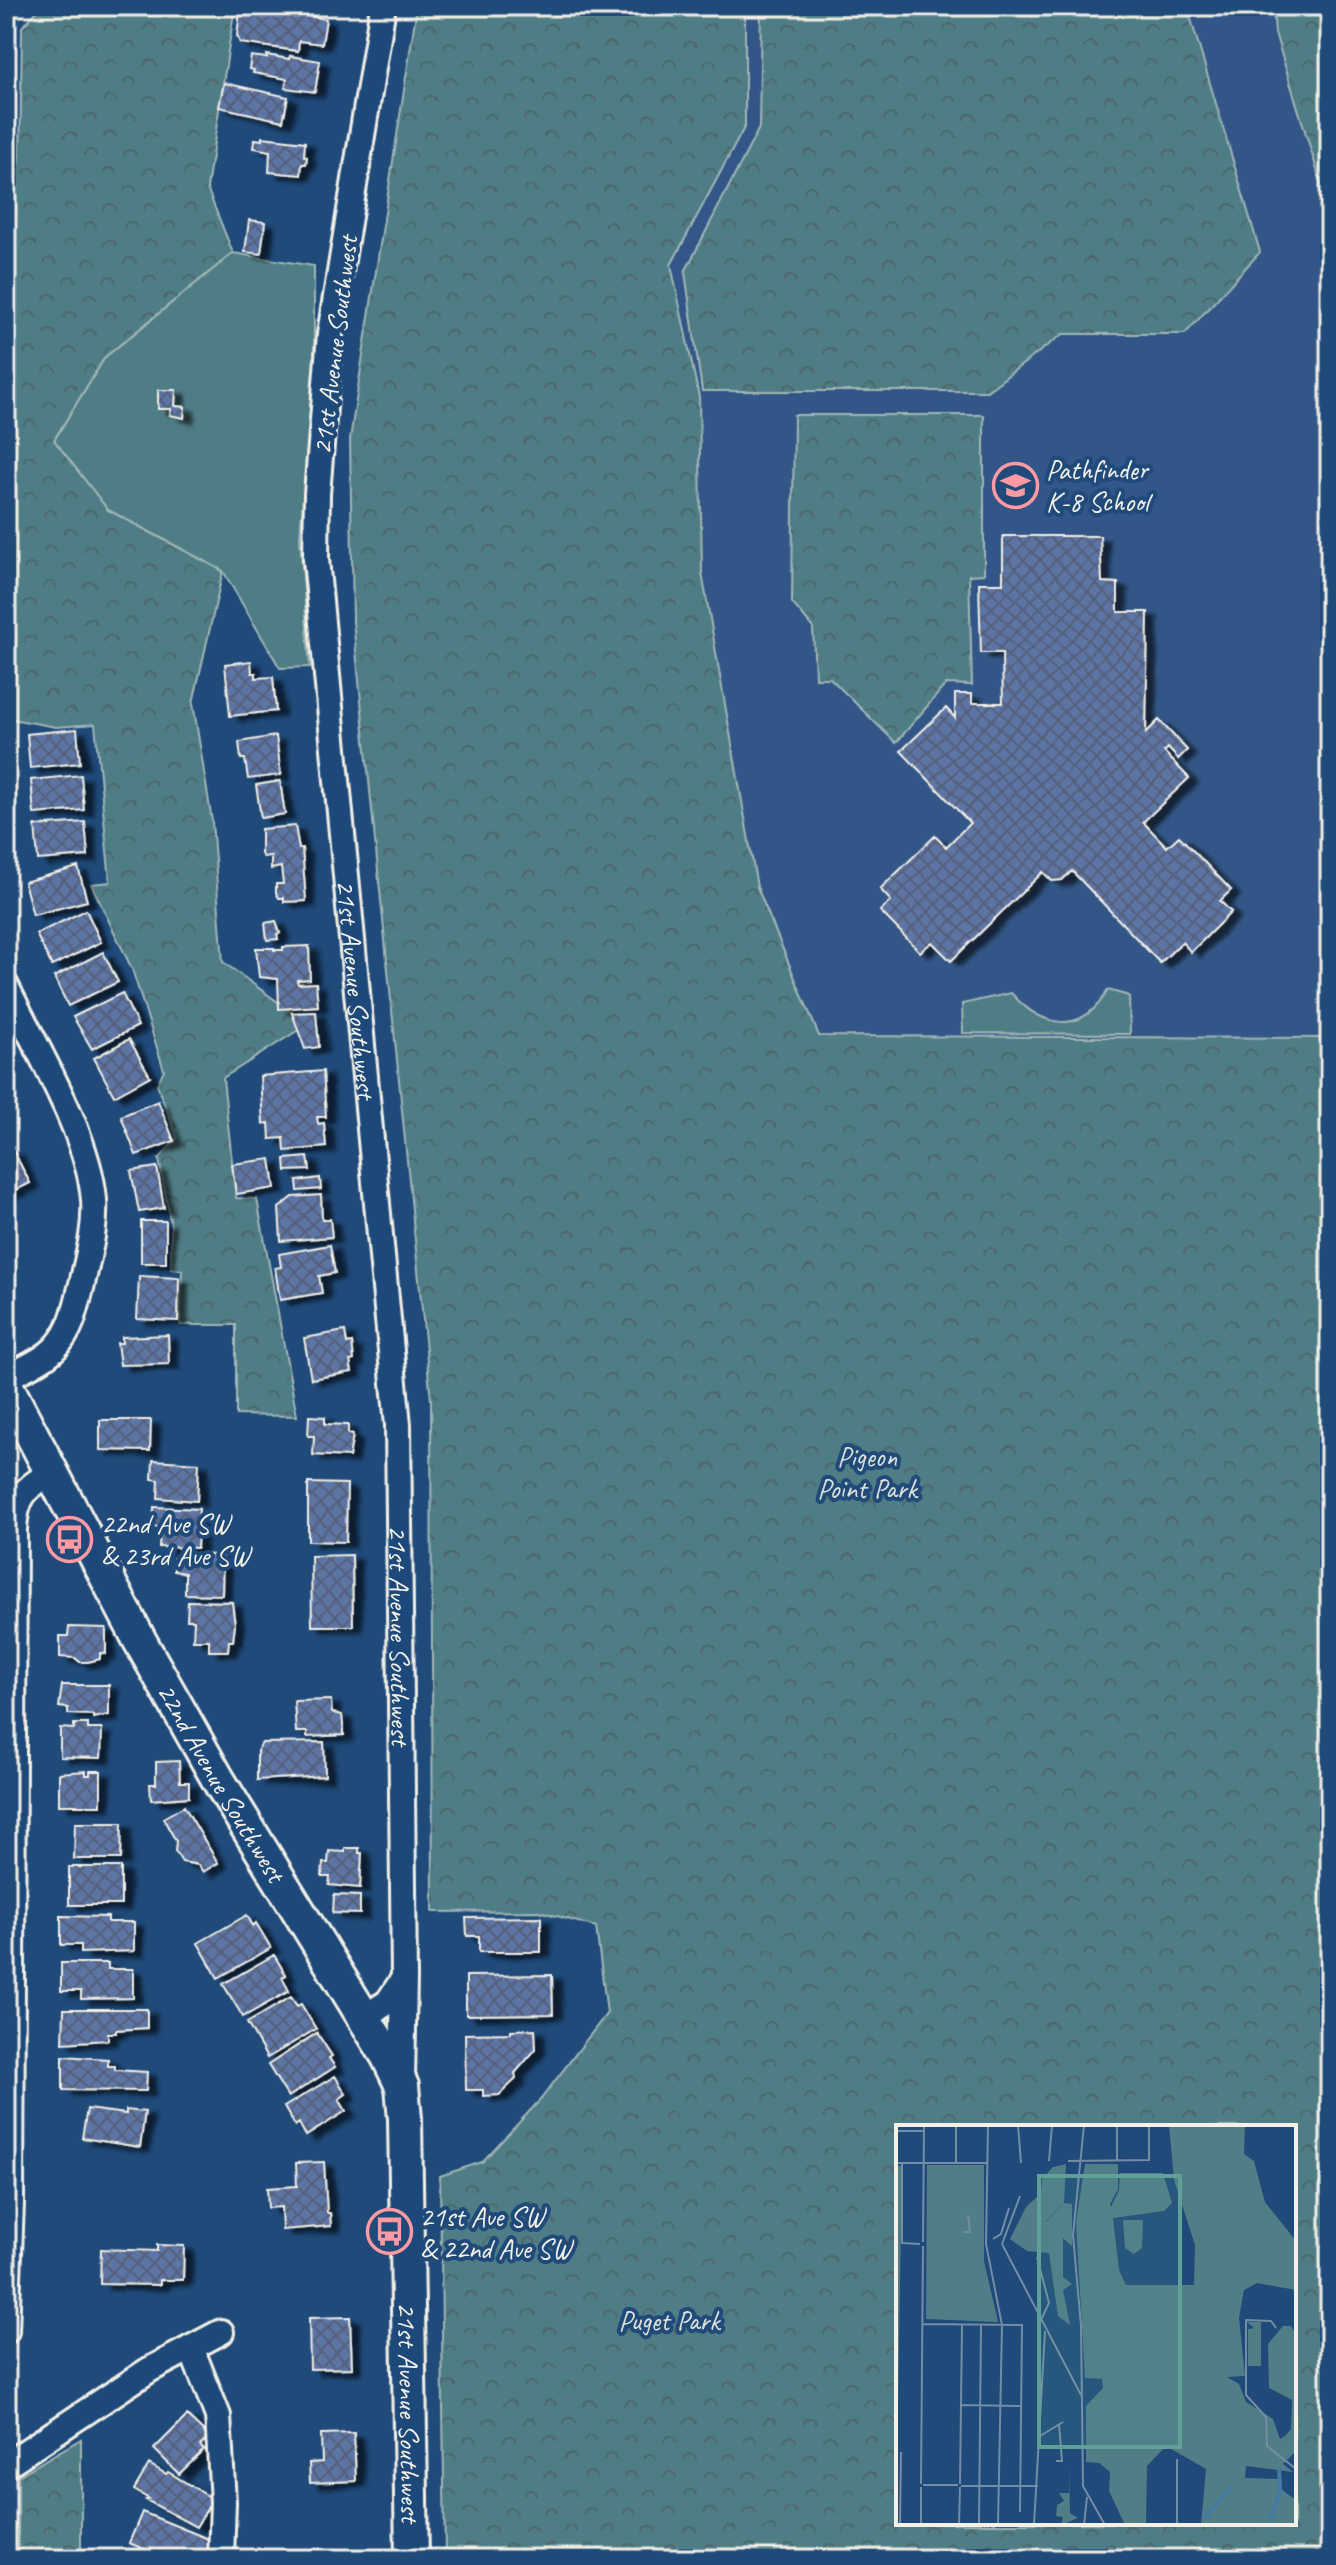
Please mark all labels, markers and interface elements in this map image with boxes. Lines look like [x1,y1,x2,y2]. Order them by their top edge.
street label: 21st Avenue Southwest [304,231,366,456]
place label: Pathfinder K-8 School [1046,452,1154,519]
school or university icon: Pathfinder K-8 School [991,461,1039,509]
street label: 21st Avenue Southwest [328,878,384,1103]
park label: Pigeon Point Park [817,1439,920,1506]
place label: 22nd Ave SW & 23rd Ave SW [101,1506,253,1573]
bus stop icon: 22nd Ave SW & 23rd Ave SW [46,1515,94,1563]
street label: 21st Avenue Southwest [381,1525,419,1748]
street label: 22nd Avenue Southwest [149,1677,295,1891]
inset map [896,2125,1296,2525]
place label: 21st Ave SW & 22nd Ave SW [420,2199,575,2266]
bus stop icon: 21st Ave SW & 22nd Ave SW [365,2208,413,2256]
street label: 21st Avenue Southwest [390,2302,428,2525]
park label: Puget Park [618,2303,722,2338]

